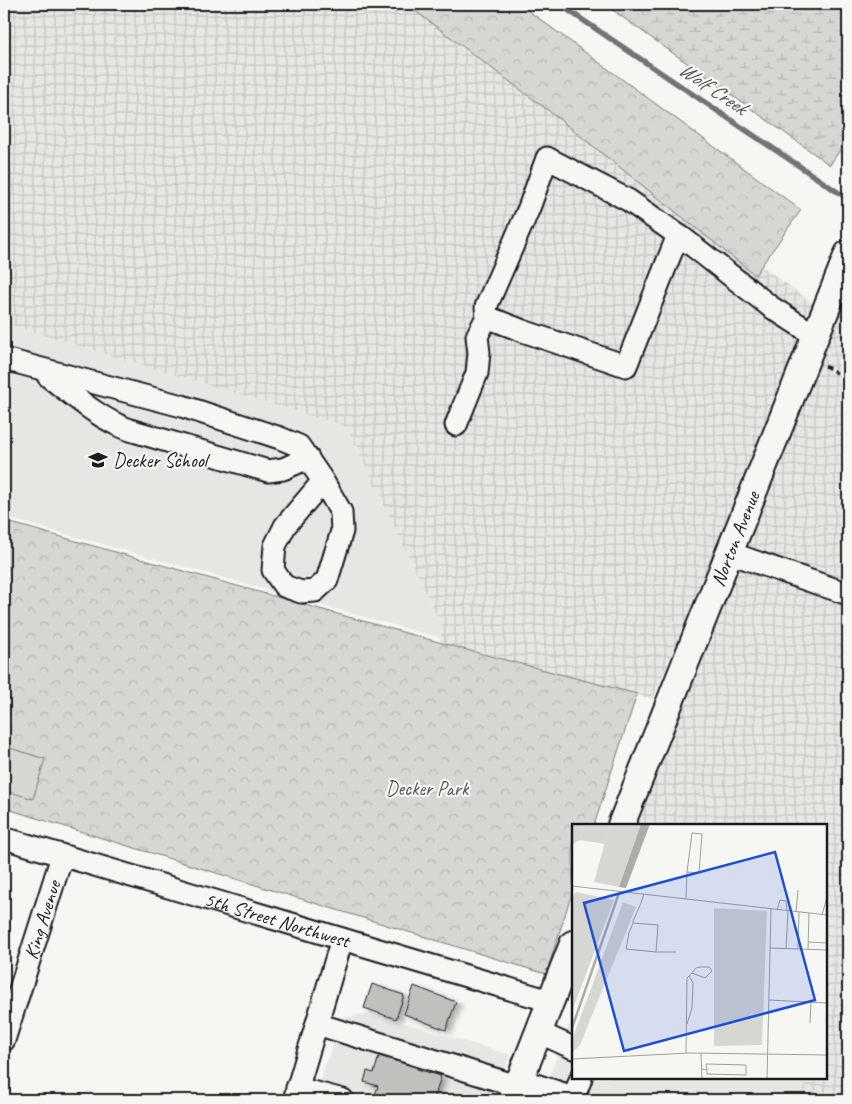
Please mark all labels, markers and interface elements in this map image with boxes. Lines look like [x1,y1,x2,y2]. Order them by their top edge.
water label: Wolf Creek [674,56,755,122]
place label: Decker School [113,448,211,473]
school or university icon: Decker School [87,449,109,471]
street label: Norton Avenue [705,486,765,590]
park label: Decker Park [386,776,470,801]
inset map [572,824,827,1079]
street label: King Avenue [18,876,66,962]
street label: 5th Street Northwest [202,886,355,954]

